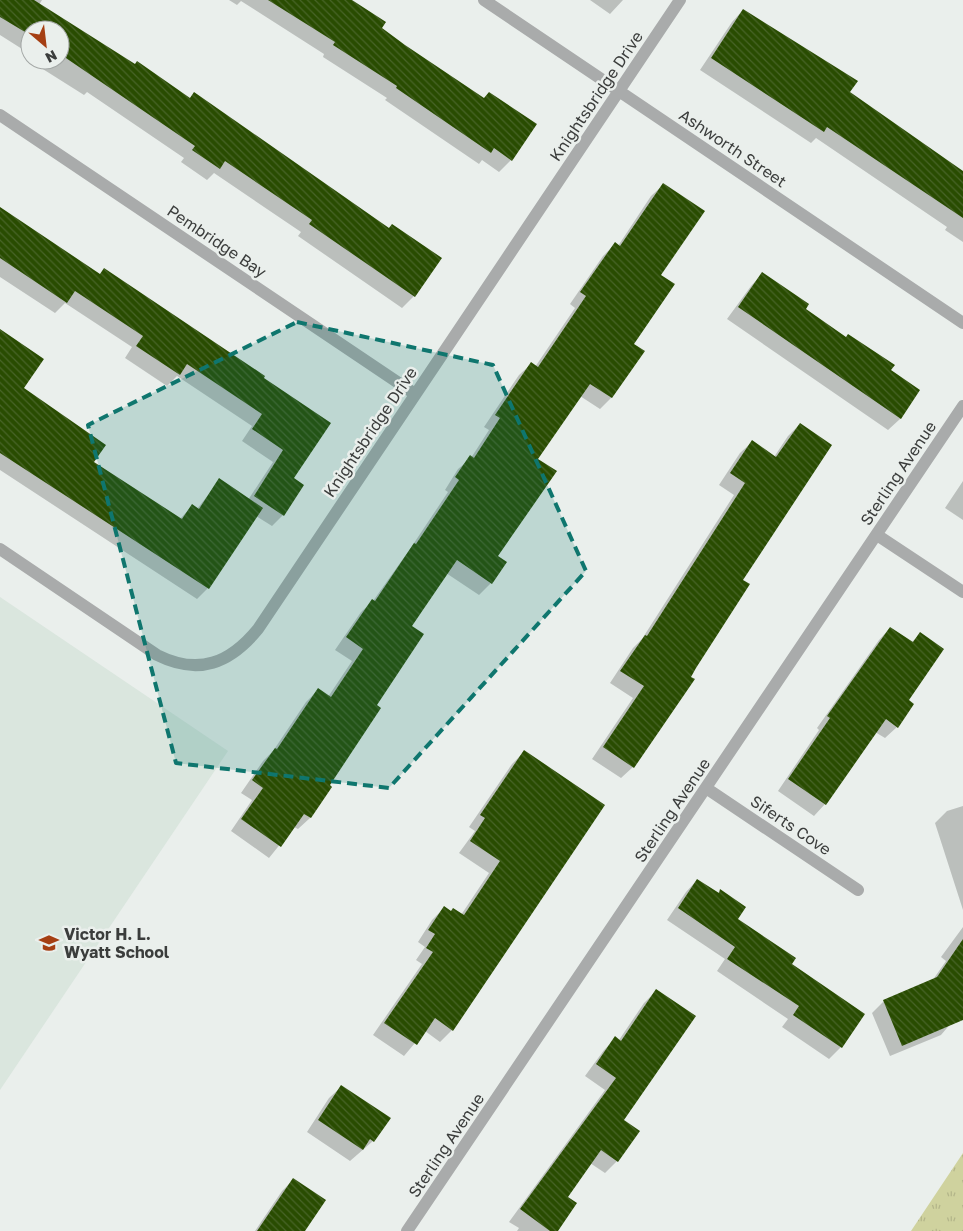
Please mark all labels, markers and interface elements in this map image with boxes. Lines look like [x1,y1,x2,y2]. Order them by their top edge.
north arrow [20,20,70,70]
street label: Knightsbridge Drive [545,27,647,165]
text: N [43,47,60,67]
street label: Ashworth Street [675,105,791,191]
street label: Pembridge Bay [164,200,270,282]
street label: Knightsbridge Drive [319,363,421,501]
street label: Sterling Avenue [856,417,940,529]
street label: Sterling Avenue [630,754,714,866]
street label: Siferts Cove [747,791,835,859]
place label: Victor H. L. Wyatt School [64,924,170,962]
school or university icon: Victor H. L. Wyatt School [38,932,60,954]
street label: Sterling Avenue [404,1089,488,1201]

